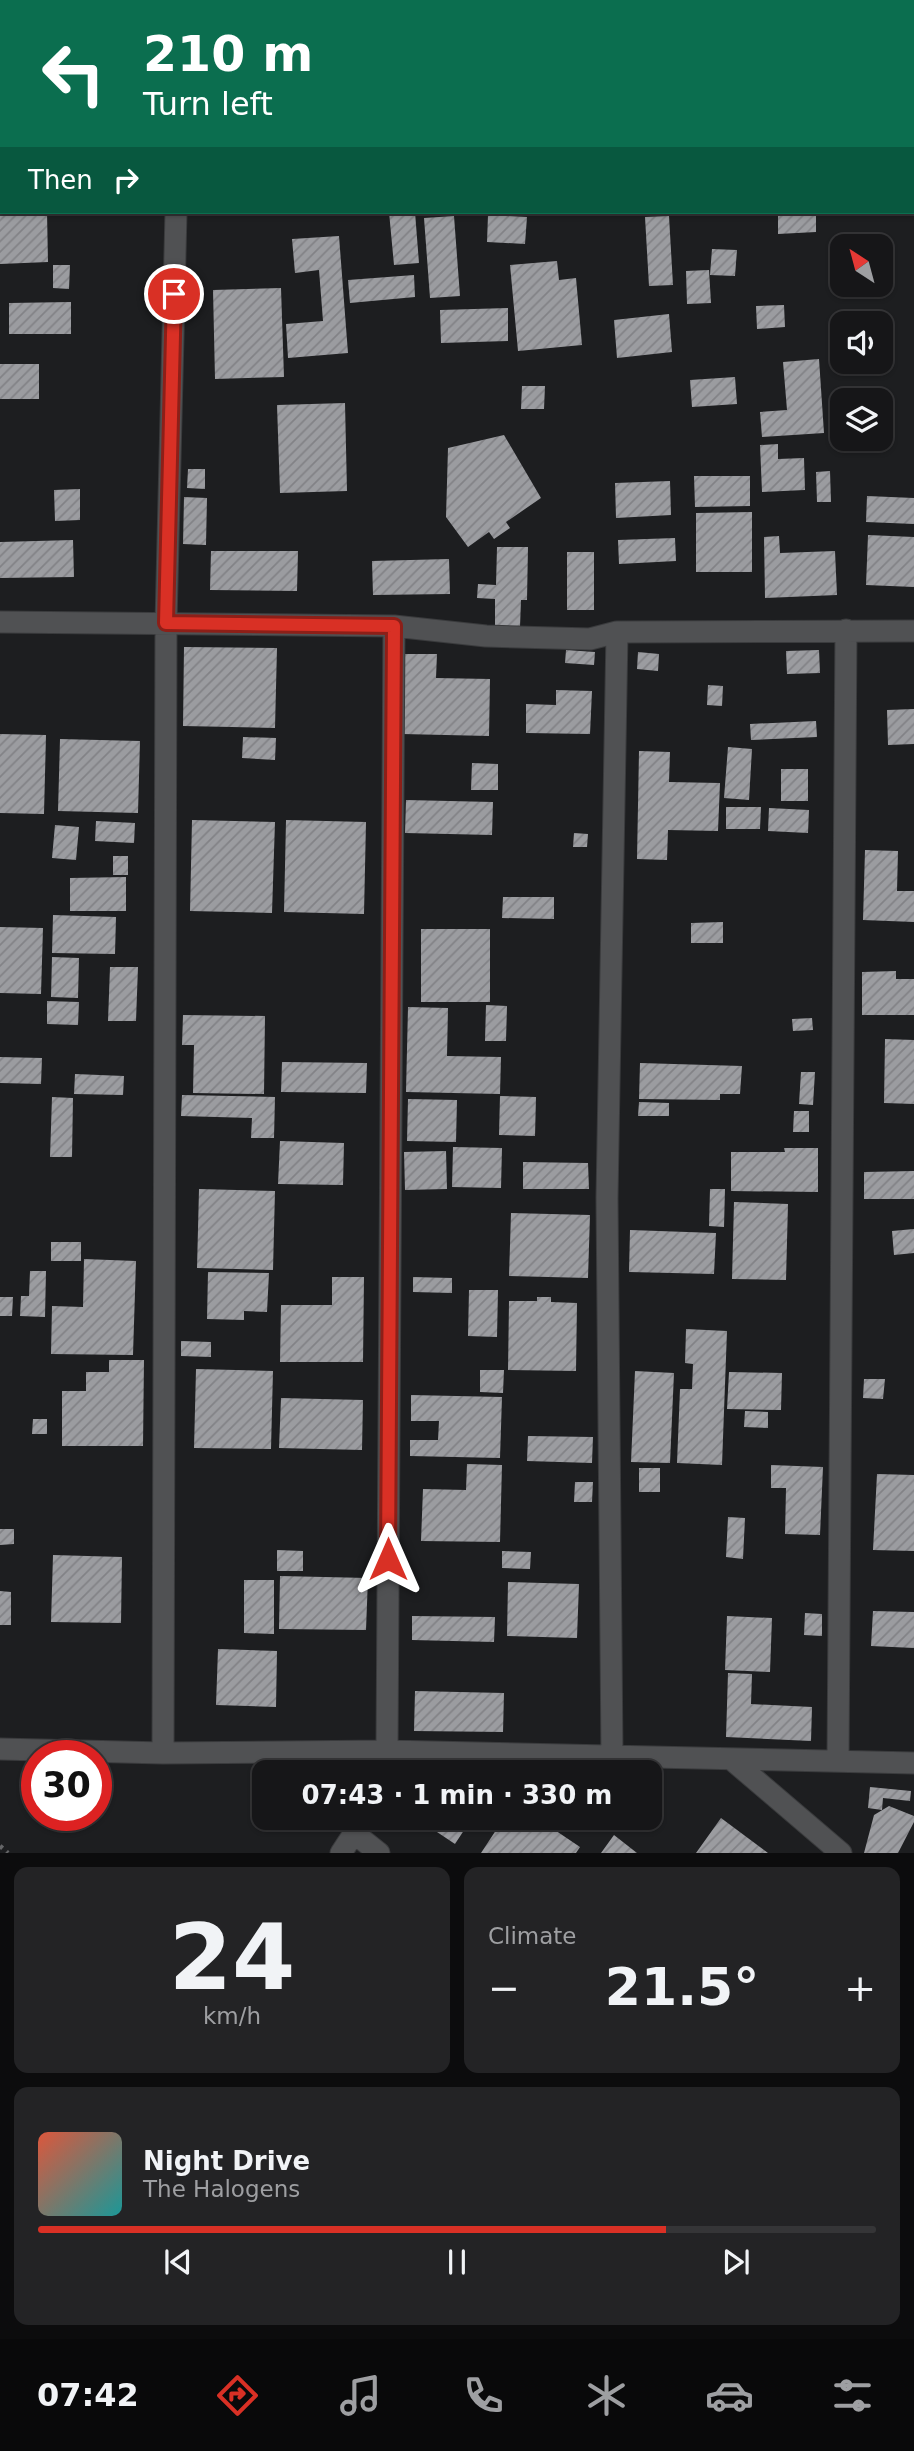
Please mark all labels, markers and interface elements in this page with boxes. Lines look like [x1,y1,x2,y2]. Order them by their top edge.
text: 210 m [143,26,313,83]
icon: left [28,28,119,119]
text: Turn left [143,85,273,123]
icon: right [107,161,145,199]
text: Then [28,165,93,195]
north arrow [830,234,892,298]
map controls [830,234,893,451]
pin [144,264,204,324]
icon: arrive [155,275,193,313]
button: sound [830,311,893,374]
button: layers [830,388,893,451]
position arrow [351,1522,425,1596]
speed limit sign: 30 [21,1740,112,1831]
text: 07:43 · 1 min · 330 m [302,1780,612,1810]
text: 24 [169,1905,295,2010]
text: Climate [488,1923,577,1949]
text: 21.5° [605,1957,759,2017]
text: − [488,1966,520,2010]
text: + [844,1966,876,2010]
text: km/h [203,2003,261,2029]
text: Night Drive [143,2146,310,2176]
text: The Halogens [143,2176,300,2202]
icon: previous [159,2243,197,2281]
icon: pause [438,2243,476,2281]
icon: next [717,2243,755,2281]
icon: directions [213,2371,262,2420]
icon: music [336,2371,385,2420]
icon: phone [459,2371,508,2420]
icon: climate [582,2371,631,2420]
icon: car [705,2371,754,2420]
icon: filters [828,2371,877,2420]
text: 07:42 [37,2376,139,2414]

